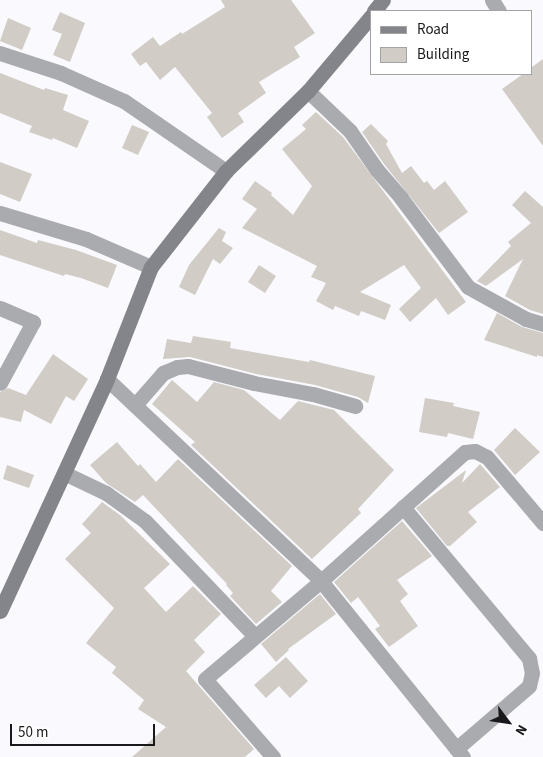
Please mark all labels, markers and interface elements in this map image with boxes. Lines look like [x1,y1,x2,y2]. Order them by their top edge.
legend [370,10,533,75]
text: Road [417,19,449,40]
text: Building [417,44,469,65]
north arrow [483,697,533,747]
scale bar [12,714,158,746]
text: N [510,721,532,739]
text: 50 m [18,722,48,743]

